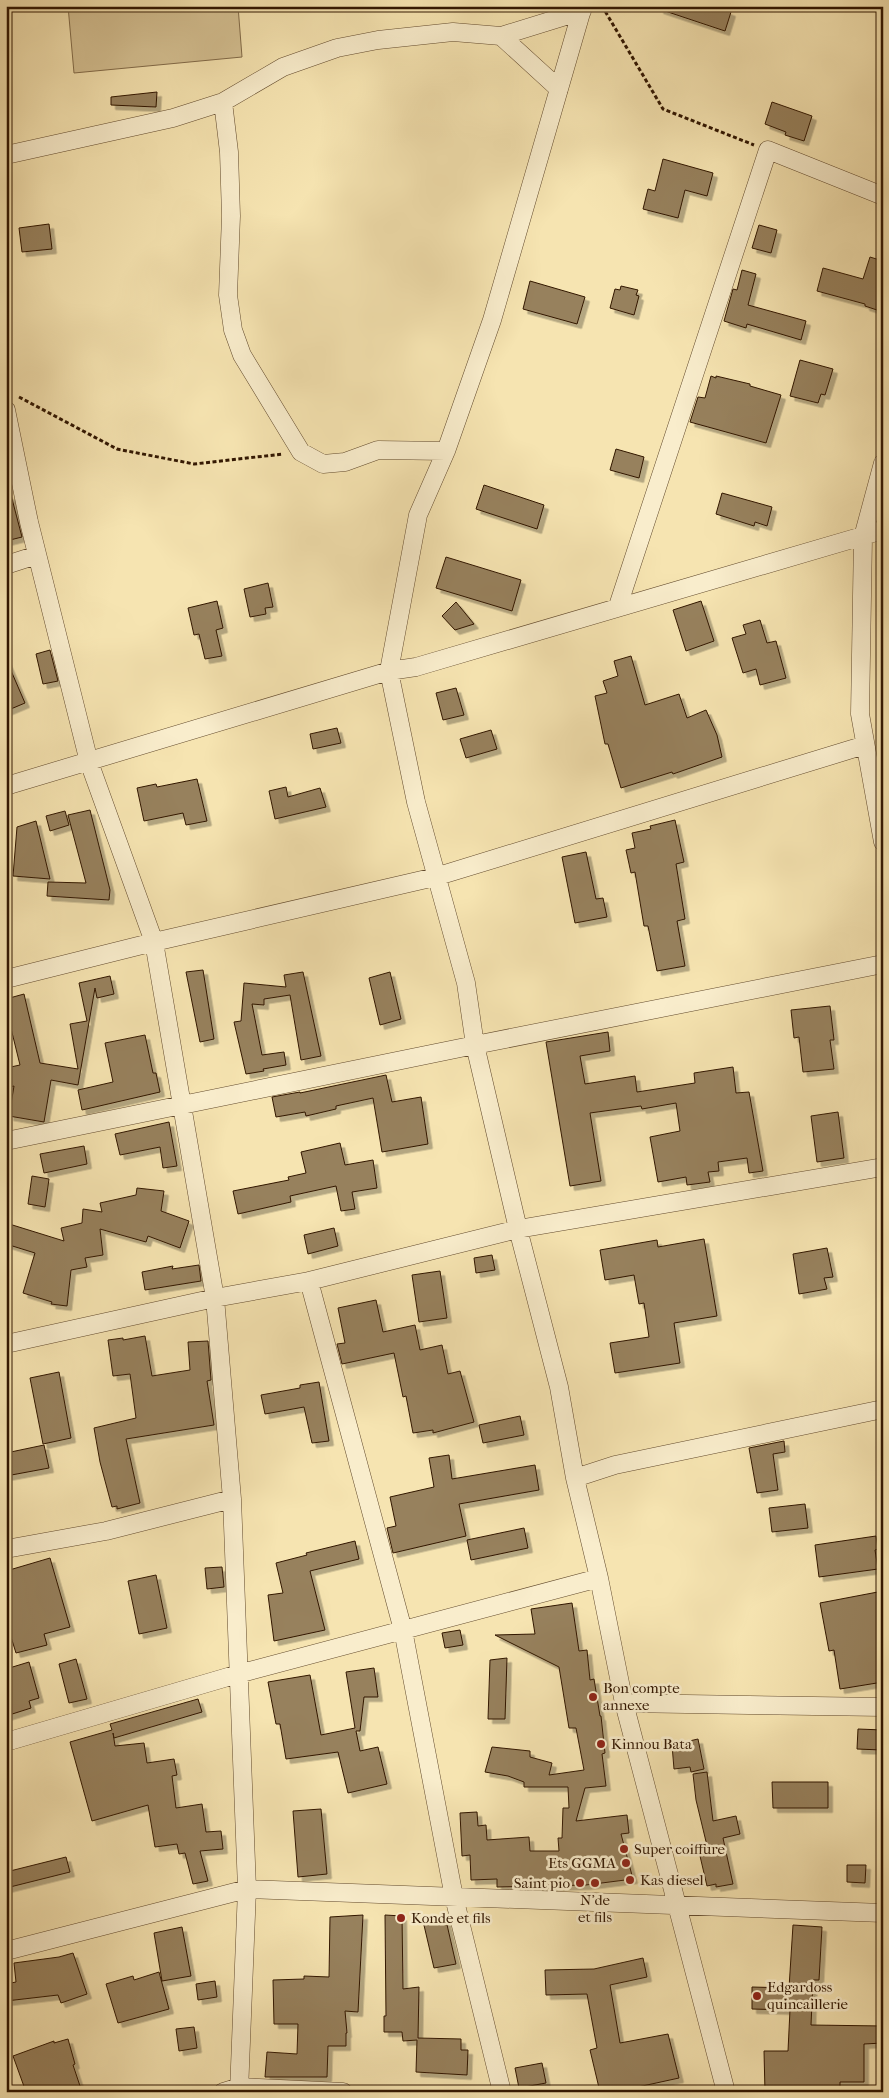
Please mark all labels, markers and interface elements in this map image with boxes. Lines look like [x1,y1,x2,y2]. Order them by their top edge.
place label: Bon compte annexe [603,1679,680,1714]
marker: Bon compte annexe [587,1691,599,1703]
place label: Kinnou Bata [611,1735,693,1753]
marker: Kinnou Bata [595,1738,607,1750]
place label: Super coiffure [634,1840,725,1858]
marker: Super coiffure [618,1843,630,1855]
place label: Ets GGMA [548,1854,616,1872]
marker: Ets GGMA [620,1857,632,1869]
place label: Kas diesel [640,1871,704,1889]
place label: Saint pio [514,1874,570,1892]
marker: Kas diesel [624,1874,636,1886]
marker: Saint pio [574,1877,586,1889]
marker: N'de et fils [589,1877,601,1889]
place label: N'de et fils [578,1891,612,1926]
place label: Konde et fils [411,1909,491,1927]
marker: Konde et fils [395,1912,407,1924]
place label: Edgardoss quincaillerie [767,1978,849,2013]
marker: Edgardoss quincaillerie [751,1990,763,2002]

